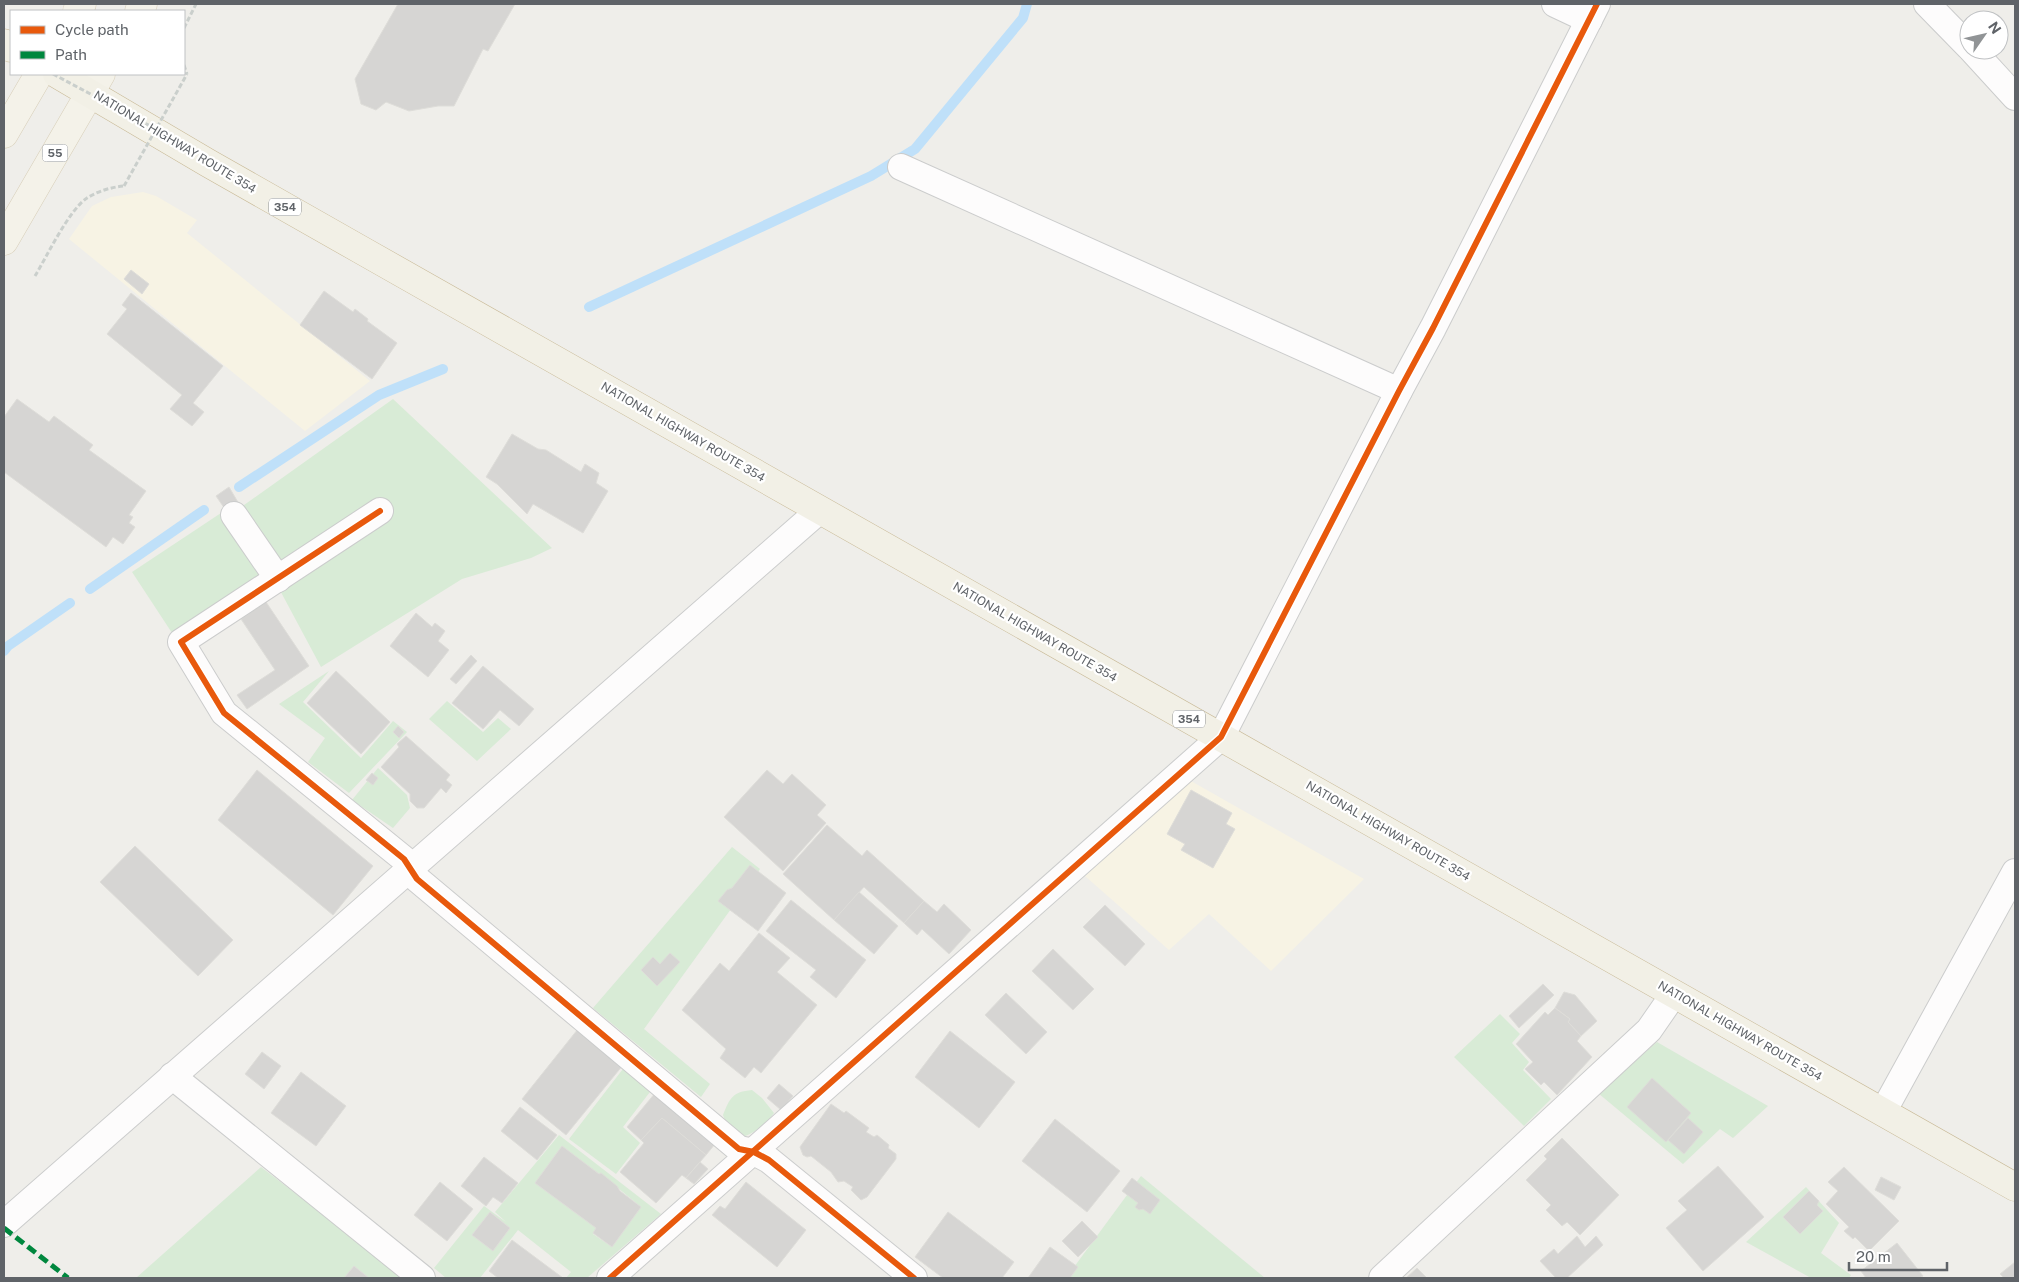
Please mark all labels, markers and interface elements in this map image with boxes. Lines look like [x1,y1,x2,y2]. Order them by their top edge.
legend [10,10,185,75]
north arrow [1959,10,2009,60]
text: N [1985,19,2004,37]
text: Cycle path [55,21,129,38]
text: Path [55,46,87,63]
street label: NATIONAL HIGHWAY ROUTE 354 [91,88,259,196]
road number: 55 [42,144,68,162]
road number: 354 [269,198,301,216]
street label: NATIONAL HIGHWAY ROUTE 354 [599,379,768,485]
street label: NATIONAL HIGHWAY ROUTE 354 [951,579,1120,685]
road number: 354 [1173,711,1205,728]
street label: NATIONAL HIGHWAY ROUTE 354 [1304,778,1473,884]
street label: NATIONAL HIGHWAY ROUTE 354 [1656,978,1825,1084]
scale bar [1849,1240,1946,1272]
text: 20 m [1856,1248,1891,1265]

